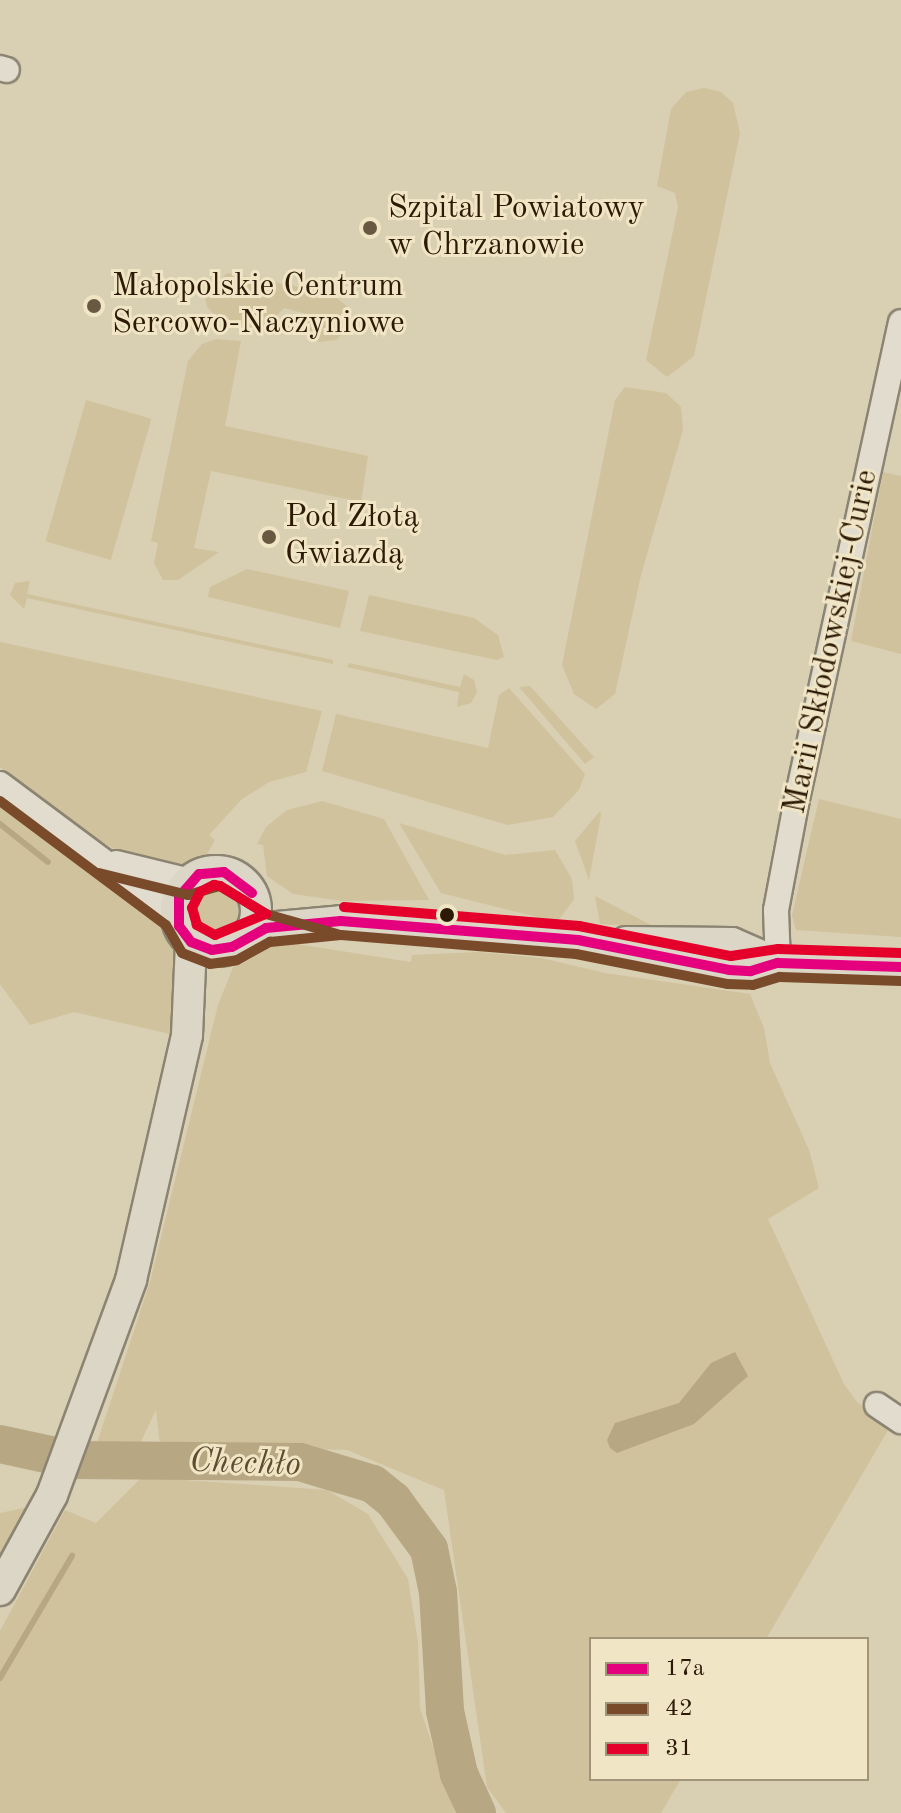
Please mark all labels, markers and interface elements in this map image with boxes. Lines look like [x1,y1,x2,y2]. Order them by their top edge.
place label: Szpital Powiatowy w Chrzanowie [388,191,645,266]
marker: Szpital Powiatowy w Chrzanowie [359,217,381,239]
place label: Małopolskie Centrum Sercowo-Naczyniowe [112,269,405,344]
marker: Małopolskie Centrum Sercowo-Naczyniowe [83,295,105,317]
street label: Marii Skłodowskiej-Curie [777,466,887,818]
place label: Pod Złotą Gwiazdą [285,500,419,575]
marker: Pod Złotą Gwiazdą [260,528,278,546]
unlabelled marker [439,907,455,923]
water label: Chechło [189,1442,301,1486]
legend [589,1637,869,1781]
text: 17a [665,1657,705,1681]
text: 42 [665,1697,693,1721]
text: 31 [665,1737,693,1761]

